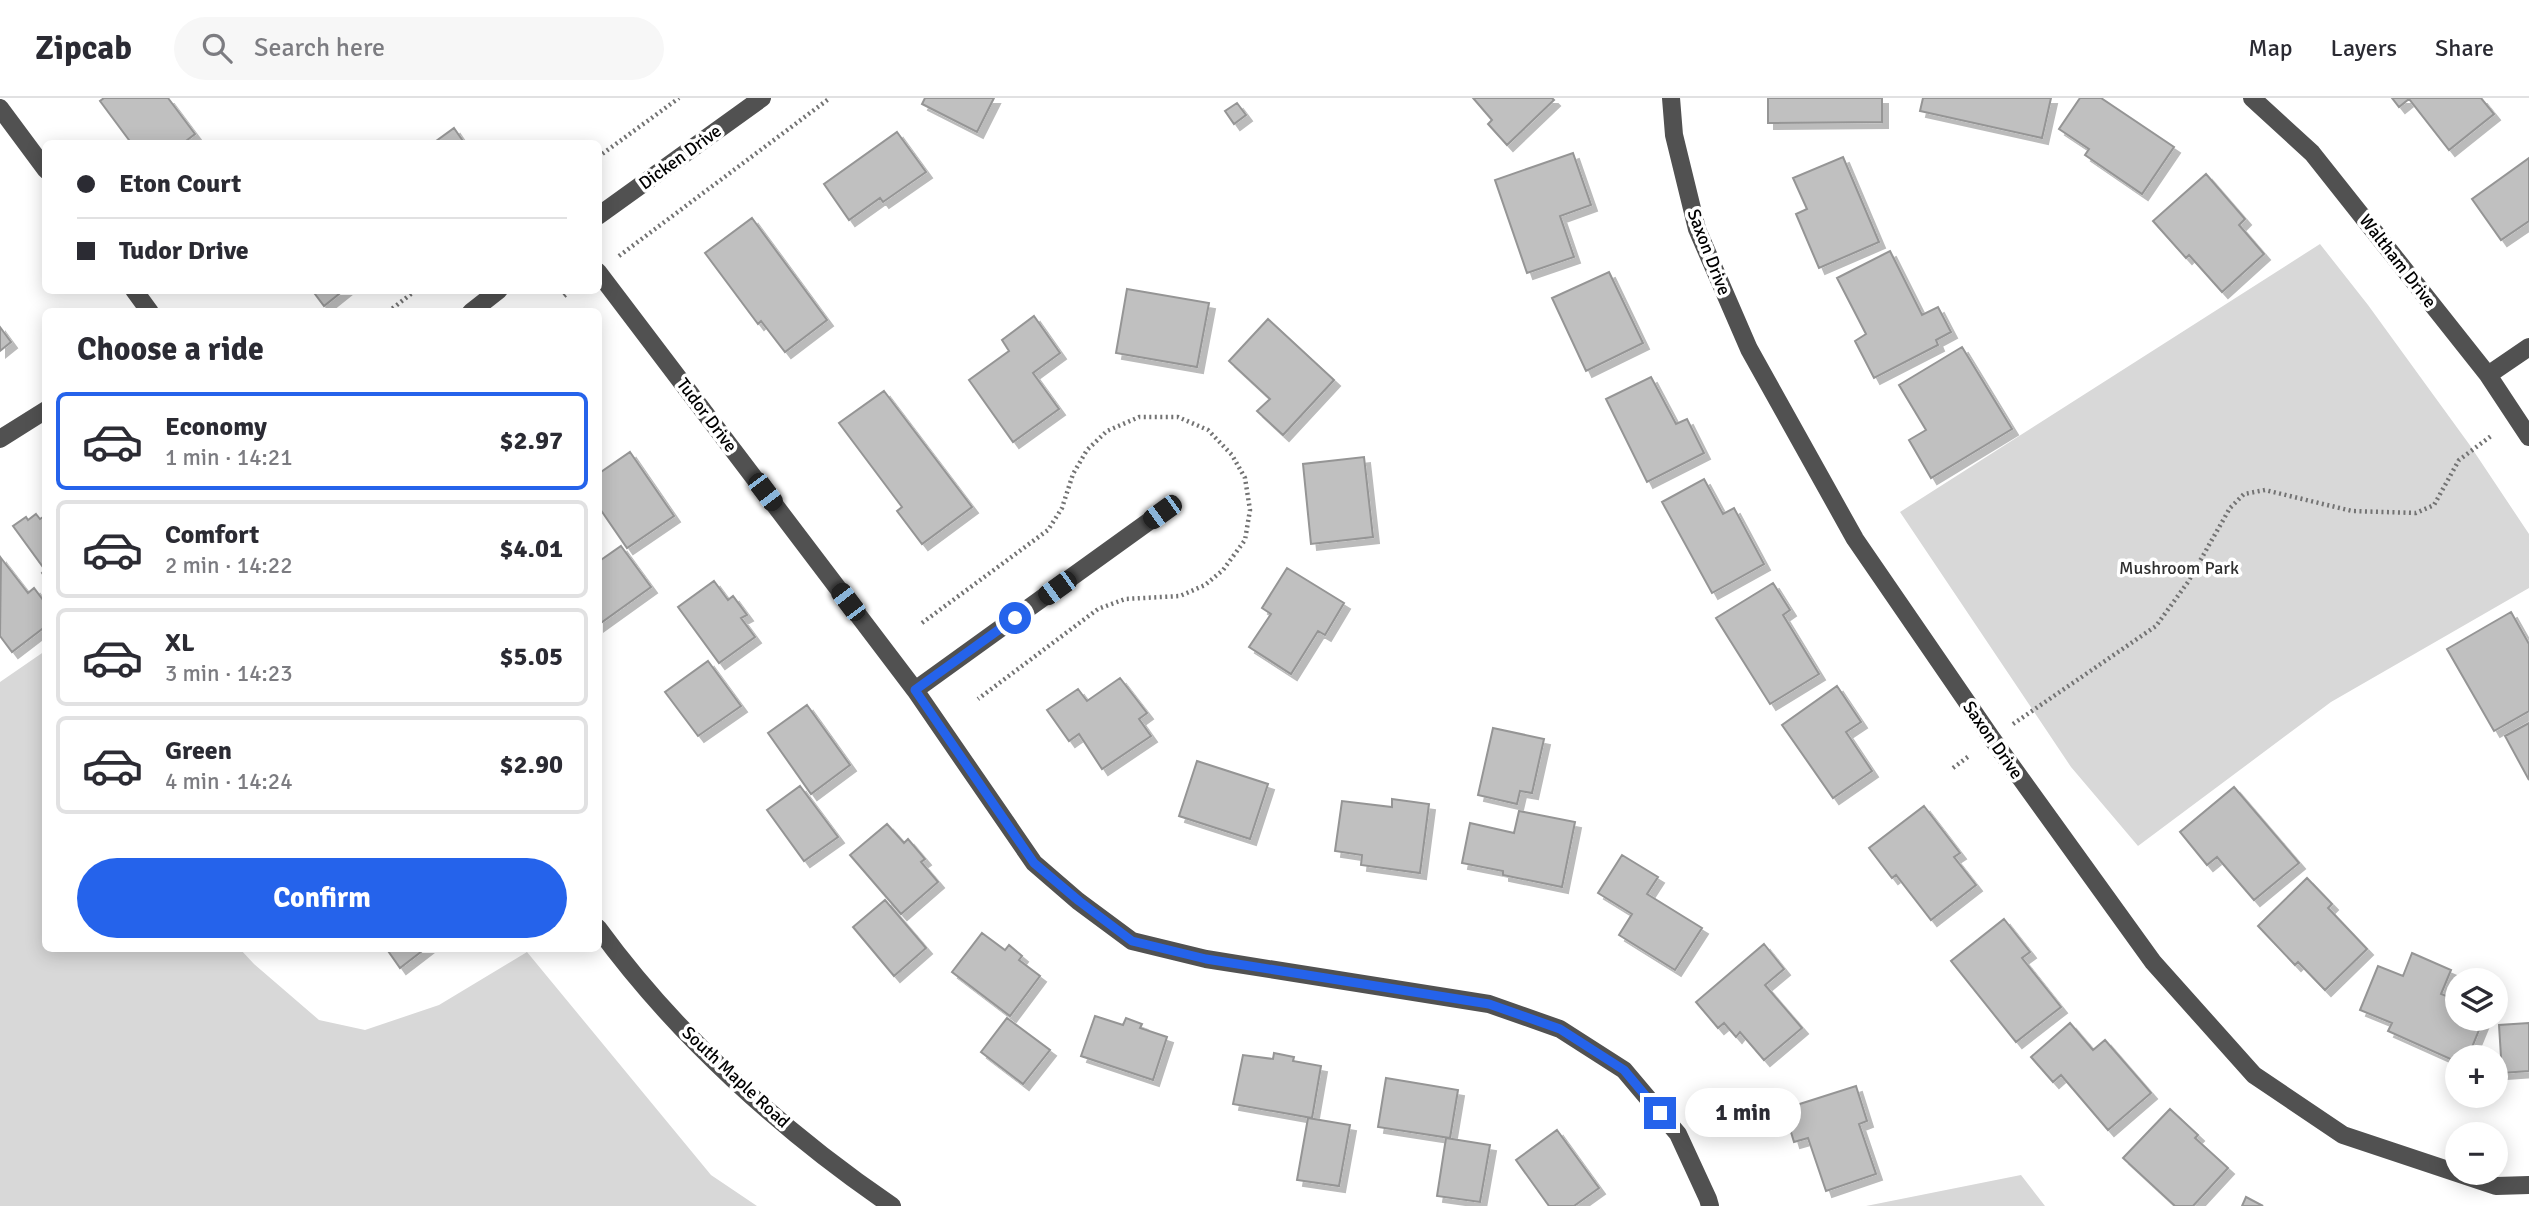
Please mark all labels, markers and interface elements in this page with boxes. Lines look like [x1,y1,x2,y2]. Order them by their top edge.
search box [174,17,664,80]
text: Zipcab [35,28,132,69]
icon: search [198,29,236,67]
text: Search here [254,32,385,64]
text: Map [2248,33,2293,63]
text: Layers [2331,33,2397,63]
text: Share [2435,33,2494,63]
street label: Dicken Drive [634,120,726,194]
text: Eton Court [119,168,241,200]
street label: Saxon Drive [1683,206,1735,298]
street label: Waltham Drive [2355,210,2441,312]
text: Tudor Drive [119,235,249,267]
text: Choose a ride [77,330,264,369]
street label: Tudor Drive [672,374,742,456]
icon: car [81,410,144,473]
text: Economy [165,411,267,443]
text: $2.97 [499,425,563,457]
text: 1 min · 14:21 [165,443,293,472]
car [744,469,787,515]
car [1139,491,1186,533]
icon: car [81,518,144,581]
text: Comfort [165,519,259,551]
text: $4.01 [499,533,563,565]
text: 2 min · 14:22 [165,551,293,580]
park label: Mushroom Park [2119,557,2239,579]
car [1034,567,1081,609]
car [827,579,870,625]
route start [999,602,1031,634]
icon: car [81,626,144,689]
text: XL [165,627,195,659]
text: $5.05 [499,641,563,673]
text: 3 min · 14:23 [165,659,293,688]
street label: Saxon Drive [1958,697,2028,783]
icon: car [81,734,144,797]
text: Green [165,735,232,767]
text: $2.90 [499,749,563,781]
text: 4 min · 14:24 [165,767,293,796]
button: Confirm [77,858,567,938]
map controls [2445,968,2508,1185]
button: layers [2445,968,2508,1031]
street label: South Maple Road [678,1022,794,1132]
button: + [2445,1045,2508,1108]
callout: 1 min [1684,1088,1800,1138]
route end [1644,1097,1676,1129]
text: 1 min [1715,1098,1771,1127]
button: − [2445,1122,2508,1185]

